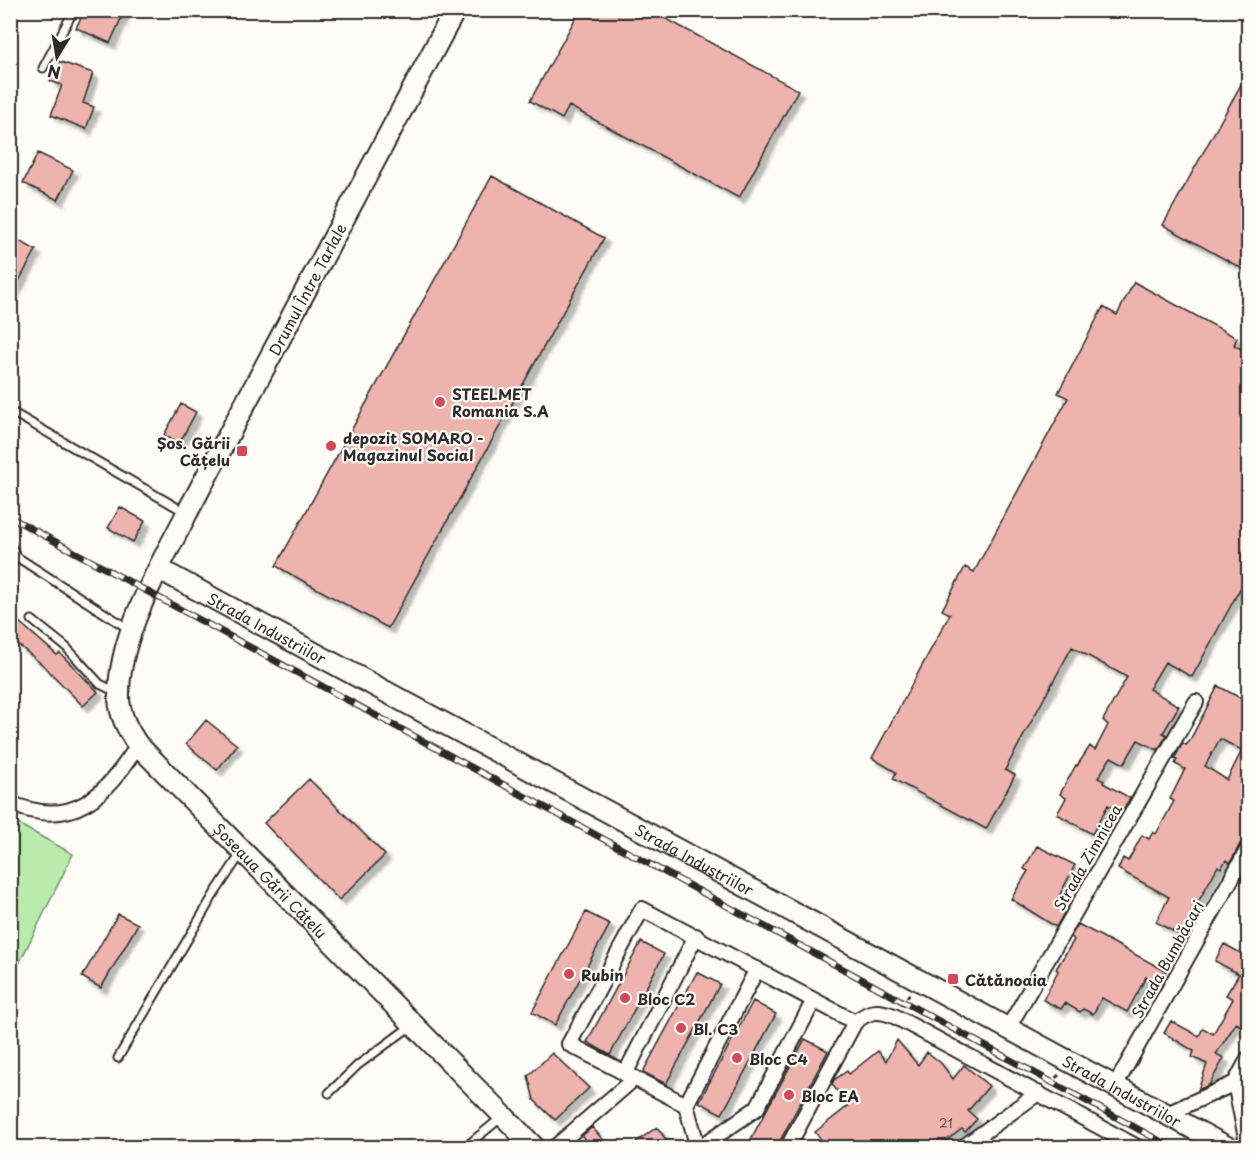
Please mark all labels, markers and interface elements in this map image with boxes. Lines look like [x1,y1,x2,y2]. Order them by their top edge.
north arrow [27,27,87,87]
text: N [45,60,62,86]
street label: Drumul Între Tarlale [262,219,352,359]
place label: STEELMET Romania S.A [452,382,549,422]
marker: STEELMET Romania S.A [433,395,447,409]
place label: depozit SOMARO - Magazinul Social [343,426,484,466]
place label: Șos. Gării Cățelu [157,431,230,471]
marker: depozit SOMARO - Magazinul Social [324,439,338,453]
marker: Șos. Gării Cățelu [235,444,249,458]
street label: Strada Industriilor [204,586,331,669]
street label: Strada Zimnicea [1047,799,1127,915]
street label: Șoseaua Gării Cățelu [209,817,333,943]
street label: Strada Industriilor [631,817,758,900]
street label: Strada Bumbăcari [1125,896,1209,1022]
place label: Rubin [581,963,624,986]
marker: Rubin [562,967,576,981]
place label: Cătănoaia [965,968,1048,991]
marker: Cătănoaia [946,972,960,986]
place label: Bloc C2 [637,987,695,1010]
marker: Bloc C2 [618,991,632,1005]
place label: Bl. C3 [693,1017,738,1040]
marker: Bl. C3 [674,1021,688,1035]
place label: Bloc C4 [749,1047,808,1070]
street label: Strada Industriilor [1058,1049,1186,1132]
marker: Bloc C4 [730,1051,744,1065]
place label: Bloc EA [801,1084,859,1107]
marker: Bloc EA [782,1088,796,1102]
house number: 21 [939,1114,953,1132]

